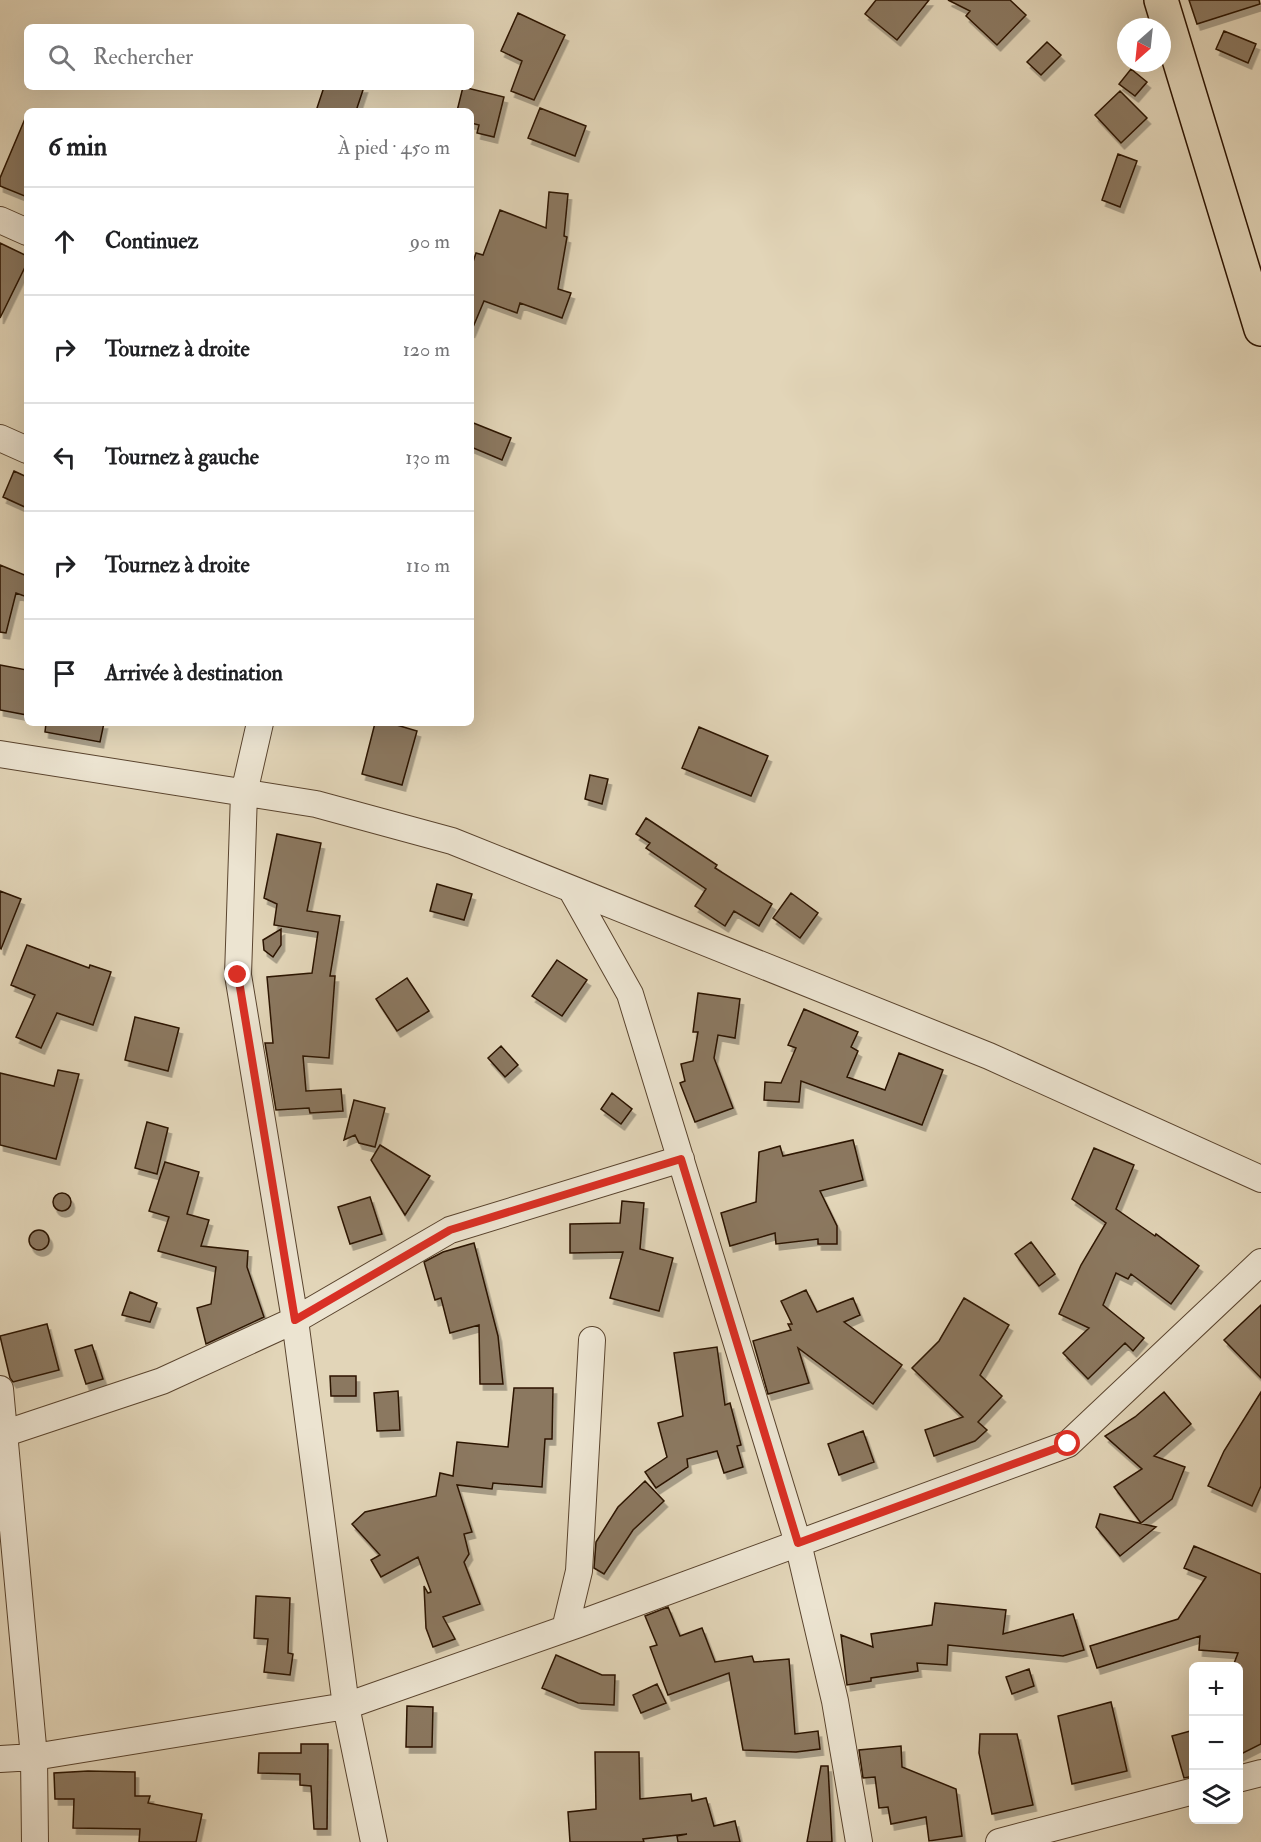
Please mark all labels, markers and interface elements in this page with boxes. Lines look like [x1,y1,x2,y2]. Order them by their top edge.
north arrow [1117,18,1171,72]
search box [24,24,474,90]
icon: search [45,41,78,74]
text: Rechercher [93,43,193,71]
text: 6 min [48,131,107,163]
text: À pied · 450 m [338,135,450,160]
icon: ahead [48,225,81,258]
text: Continuez [105,227,198,255]
text: 90 m [410,229,450,254]
icon: right [48,333,81,366]
text: Tournez à droite [105,335,250,363]
text: 120 m [403,337,450,362]
icon: left [48,441,81,474]
text: Tournez à gauche [105,443,259,471]
text: 130 m [405,445,450,470]
icon: right [48,549,81,582]
text: Tournez à droite [105,551,250,579]
text: 110 m [406,553,450,578]
icon: arrive [48,657,81,690]
text: Arrivée à destination [105,659,283,687]
route end [224,961,250,987]
route start [1054,1430,1080,1456]
map controls [1189,1662,1243,1824]
button: + [1189,1662,1243,1716]
button: − [1189,1716,1243,1770]
button: layers [1189,1770,1243,1824]

